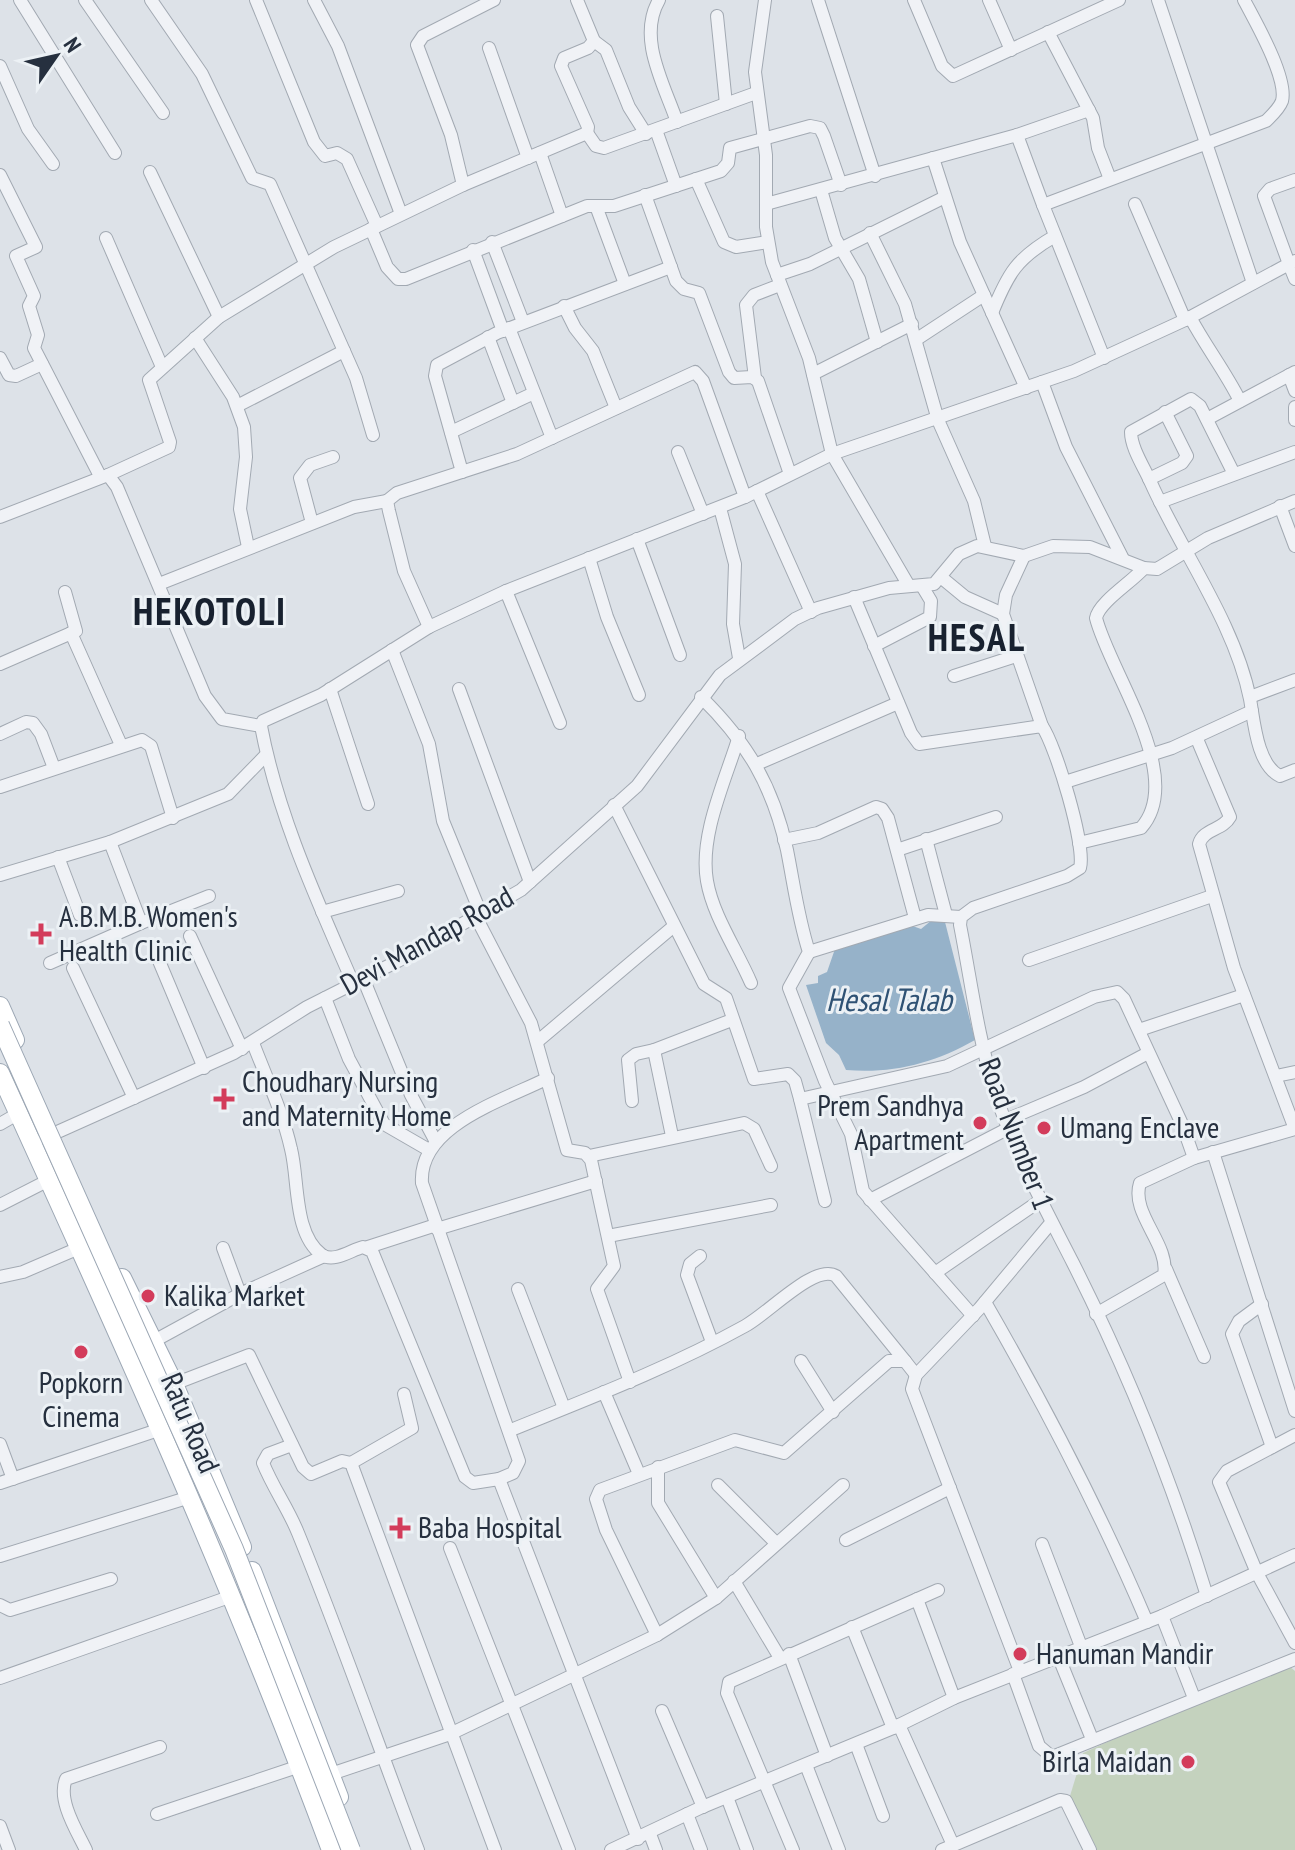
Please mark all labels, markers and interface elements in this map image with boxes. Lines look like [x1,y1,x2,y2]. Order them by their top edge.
north arrow [16,16,96,96]
text: N [58,32,88,58]
district label: HEKOTOLI [133,586,287,635]
district label: HESAL [928,612,1026,661]
street label: Devi Mandap Road [333,876,520,1003]
place label: A.B.M.B. Women's Health Clinic [59,896,238,969]
marker: A.B.M.B. Women's Health Clinic [30,923,52,945]
water label: Hesal Talab [826,978,954,1020]
street label: Road Number 1 [971,1052,1064,1215]
place label: Choudhary Nursing and Maternity Home [242,1061,452,1134]
place label: Prem Sandhya Apartment [817,1085,965,1158]
marker: Choudhary Nursing and Maternity Home [213,1088,235,1110]
place label: Umang Enclave [1060,1107,1219,1146]
marker: Prem Sandhya Apartment [971,1114,989,1132]
marker: Umang Enclave [1035,1119,1053,1137]
place label: Kalika Market [164,1275,306,1314]
marker: Kalika Market [139,1287,157,1305]
marker: Popkorn Cinema [72,1343,90,1361]
place label: Popkorn Cinema [39,1362,123,1435]
street label: Ratu Road [153,1366,230,1478]
place label: Baba Hospital [418,1507,562,1546]
marker: Baba Hospital [389,1517,411,1539]
place label: Hanuman Mandir [1036,1633,1214,1672]
marker: Hanuman Mandir [1011,1645,1029,1663]
place label: Birla Maidan [1042,1741,1172,1780]
marker: Birla Maidan [1179,1753,1197,1771]

